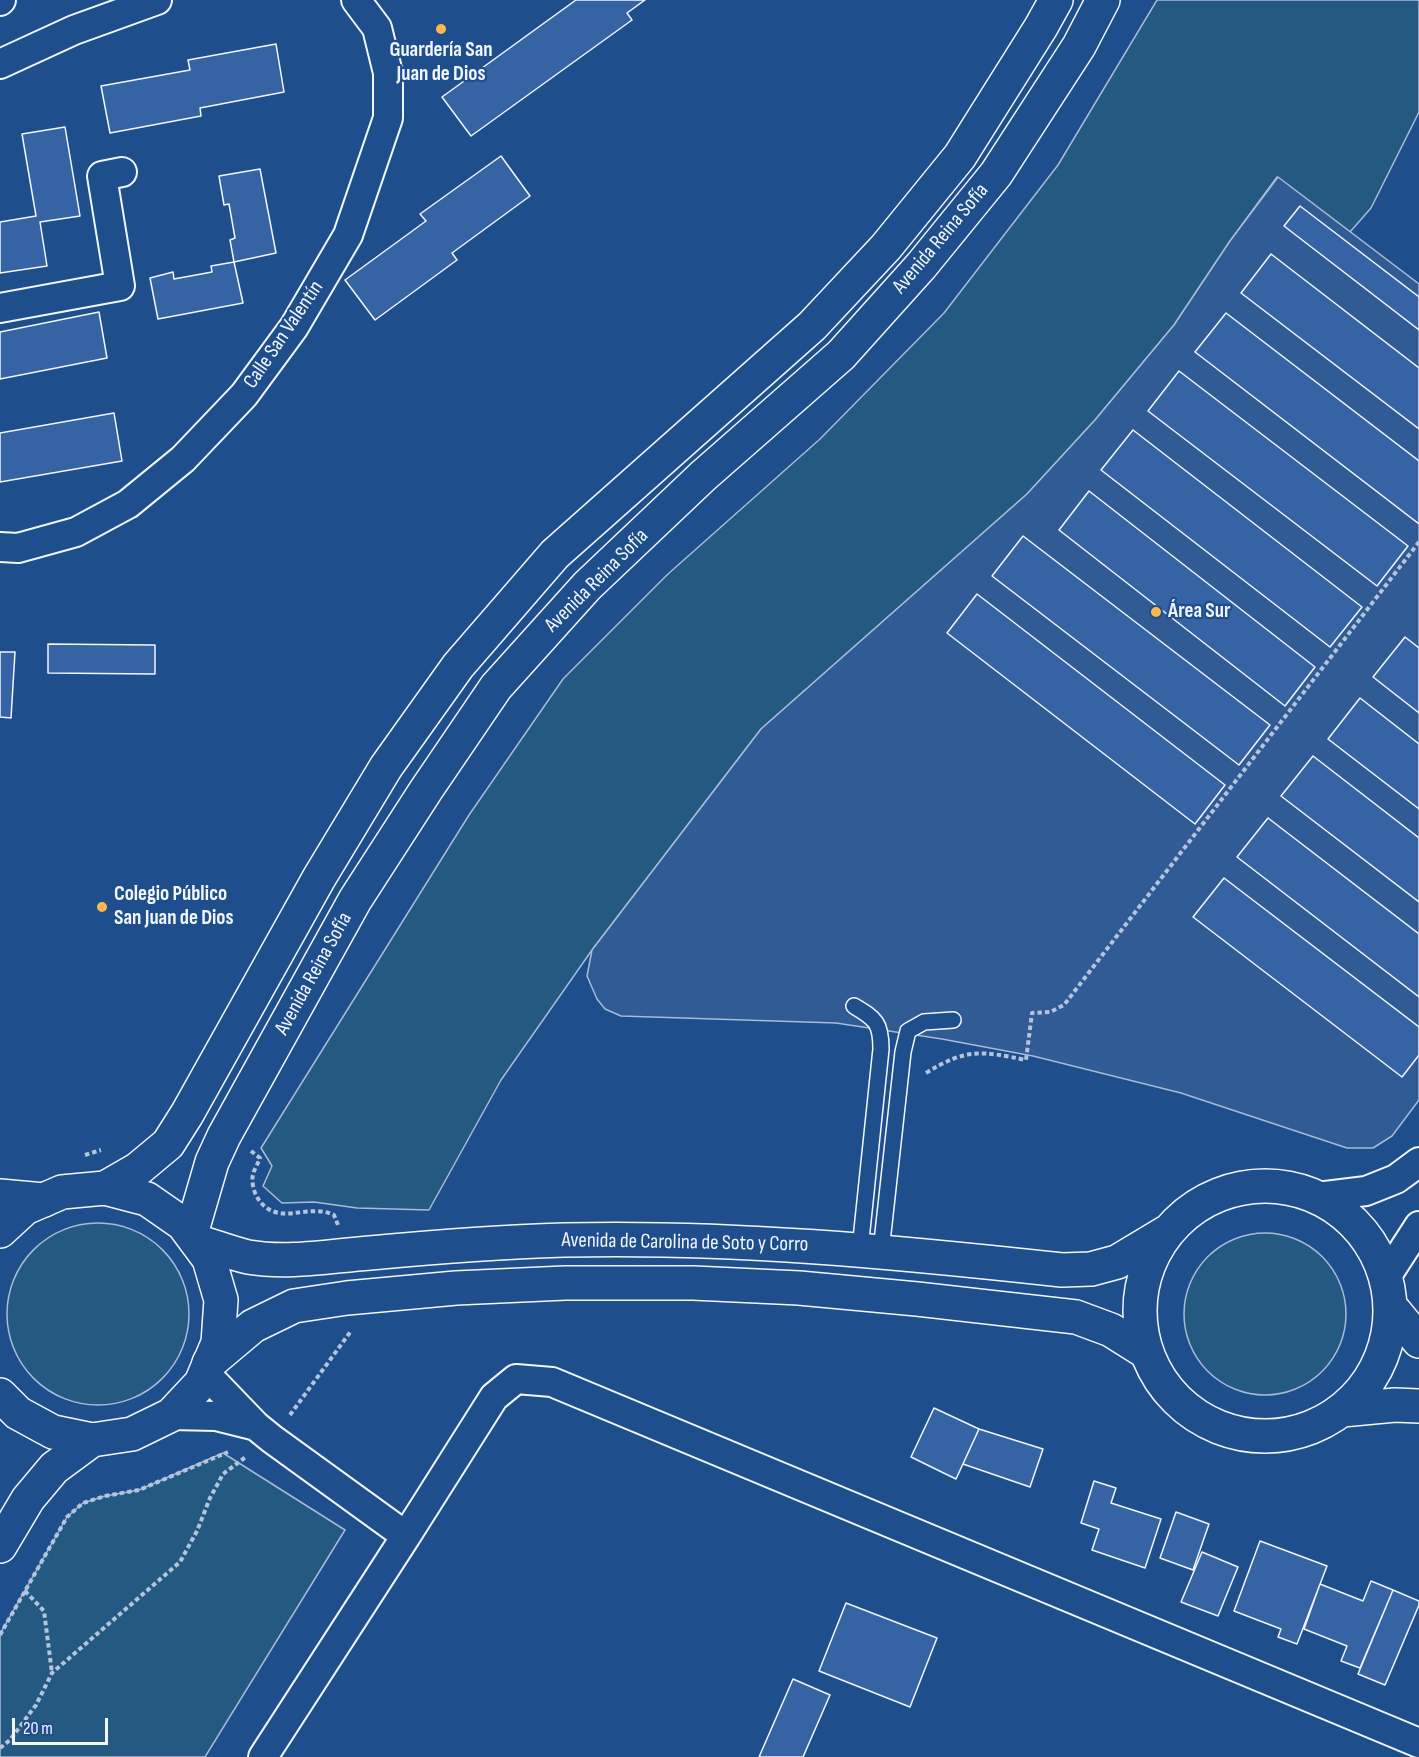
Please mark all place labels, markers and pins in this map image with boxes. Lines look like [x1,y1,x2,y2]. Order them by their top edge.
marker: Guardería San Juan de Dios [434,22,448,36]
place label: Guardería San Juan de Dios [389,38,493,88]
place label: Área Sur [1168,599,1230,625]
marker: Área Sur [1149,605,1163,619]
place label: Colegio Público San Juan de Dios [114,882,234,932]
marker: Colegio Público San Juan de Dios [95,900,109,914]

